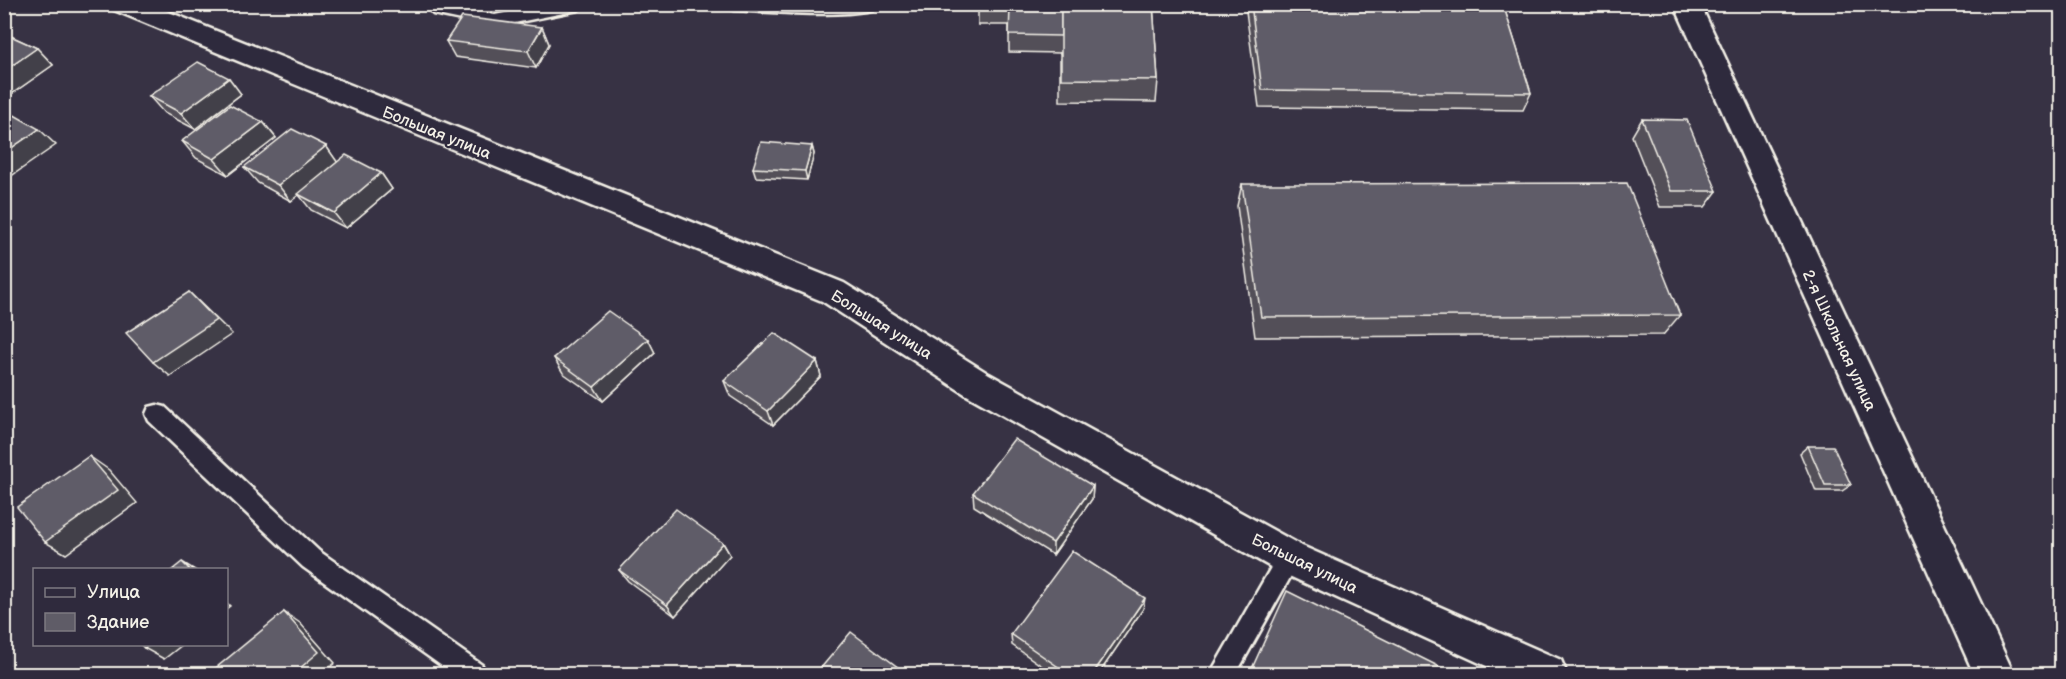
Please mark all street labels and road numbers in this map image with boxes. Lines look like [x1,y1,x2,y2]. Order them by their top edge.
street label: Большая улица [379,103,494,164]
street label: 2-я Школьная улица [1798,267,1880,415]
street label: Большая улица [827,287,936,364]
street label: Большая улица [1248,530,1361,598]

